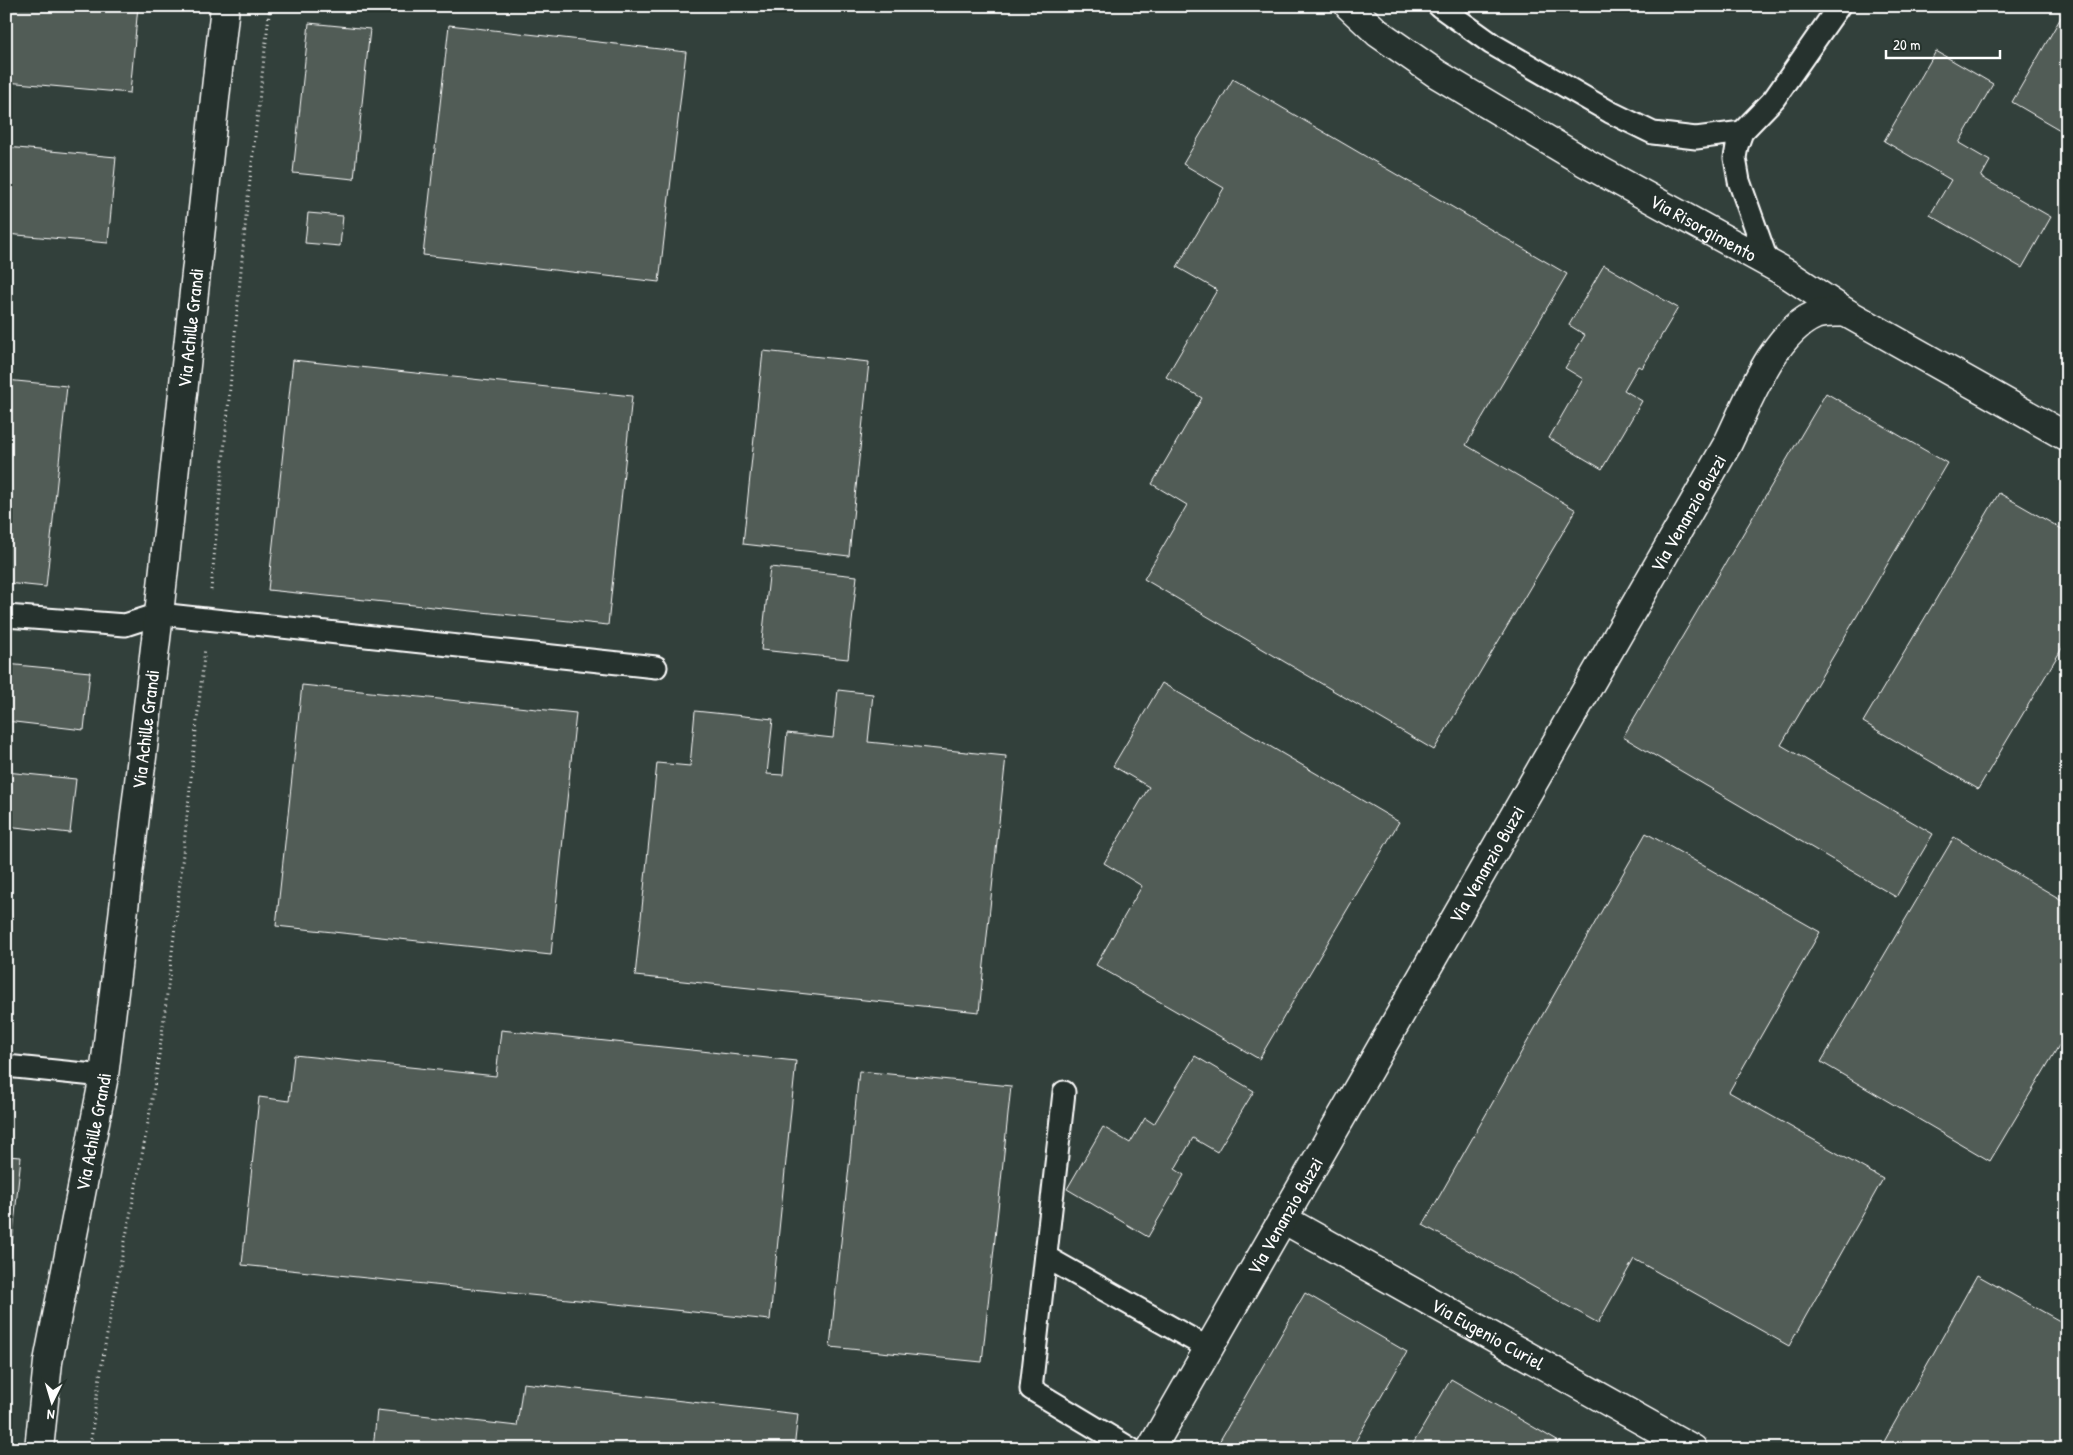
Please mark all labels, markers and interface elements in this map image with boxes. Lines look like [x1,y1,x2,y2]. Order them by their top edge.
scale bar [1886,28,1999,60]
text: 20 m [1893,34,1920,55]
street label: Via Risorgimento [1645,188,1762,268]
street label: Via Achille Grandi [171,267,209,389]
street label: Via Venanzio Buzzi [1644,449,1732,577]
street label: Via Achille Grandi [125,668,165,790]
street label: Via Venanzio Buzzi [1442,801,1531,928]
street label: Via Achille Grandi [69,1071,117,1193]
street label: Via Venanzio Buzzi [1241,1152,1329,1279]
street label: Via Eugenio Curiel [1427,1292,1550,1377]
north arrow [28,1378,78,1428]
text: N [46,1406,55,1425]

